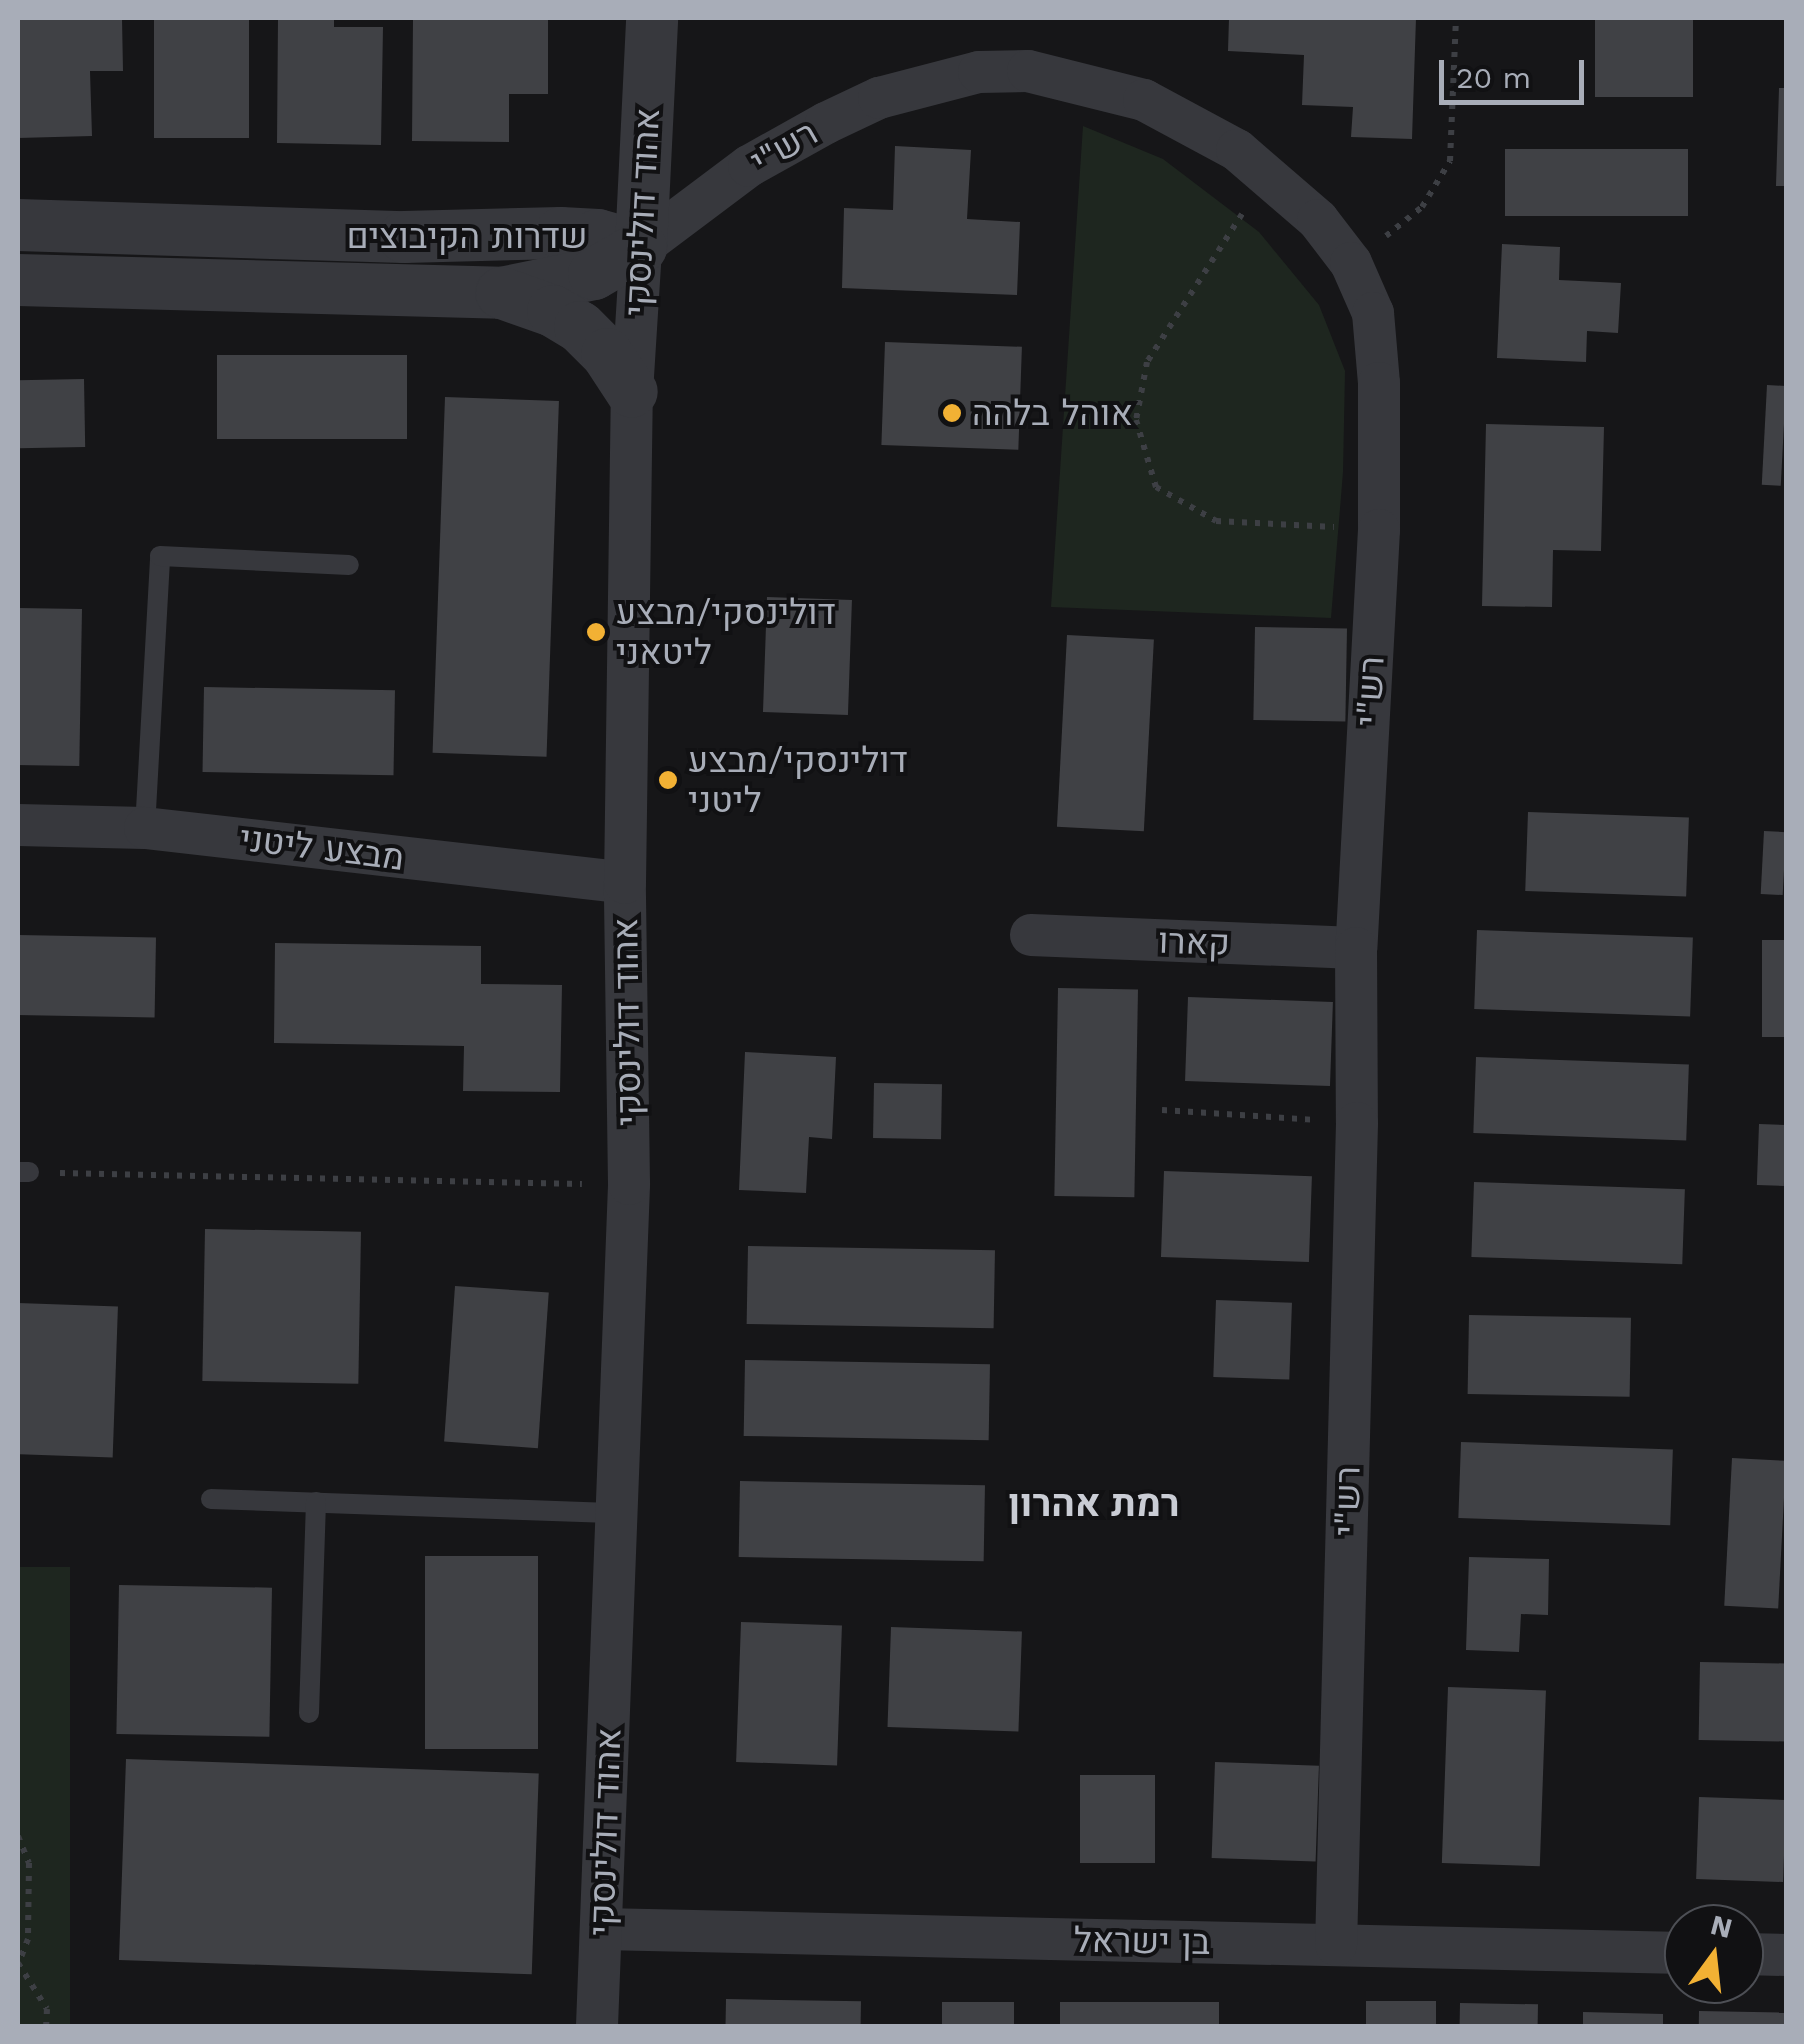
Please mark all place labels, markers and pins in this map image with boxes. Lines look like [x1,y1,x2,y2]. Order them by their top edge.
place label: אוהל בלהה [972,392,1133,434]
marker: אוהל בלהה [941,402,963,424]
place label: דולינסקי/מבצע ליטאני [616,591,836,673]
marker: דולינסקי/מבצע ליטאני [585,621,607,643]
place label: דולינסקי/מבצע ליטני [688,739,908,821]
marker: דולינסקי/מבצע ליטני [657,769,679,791]

